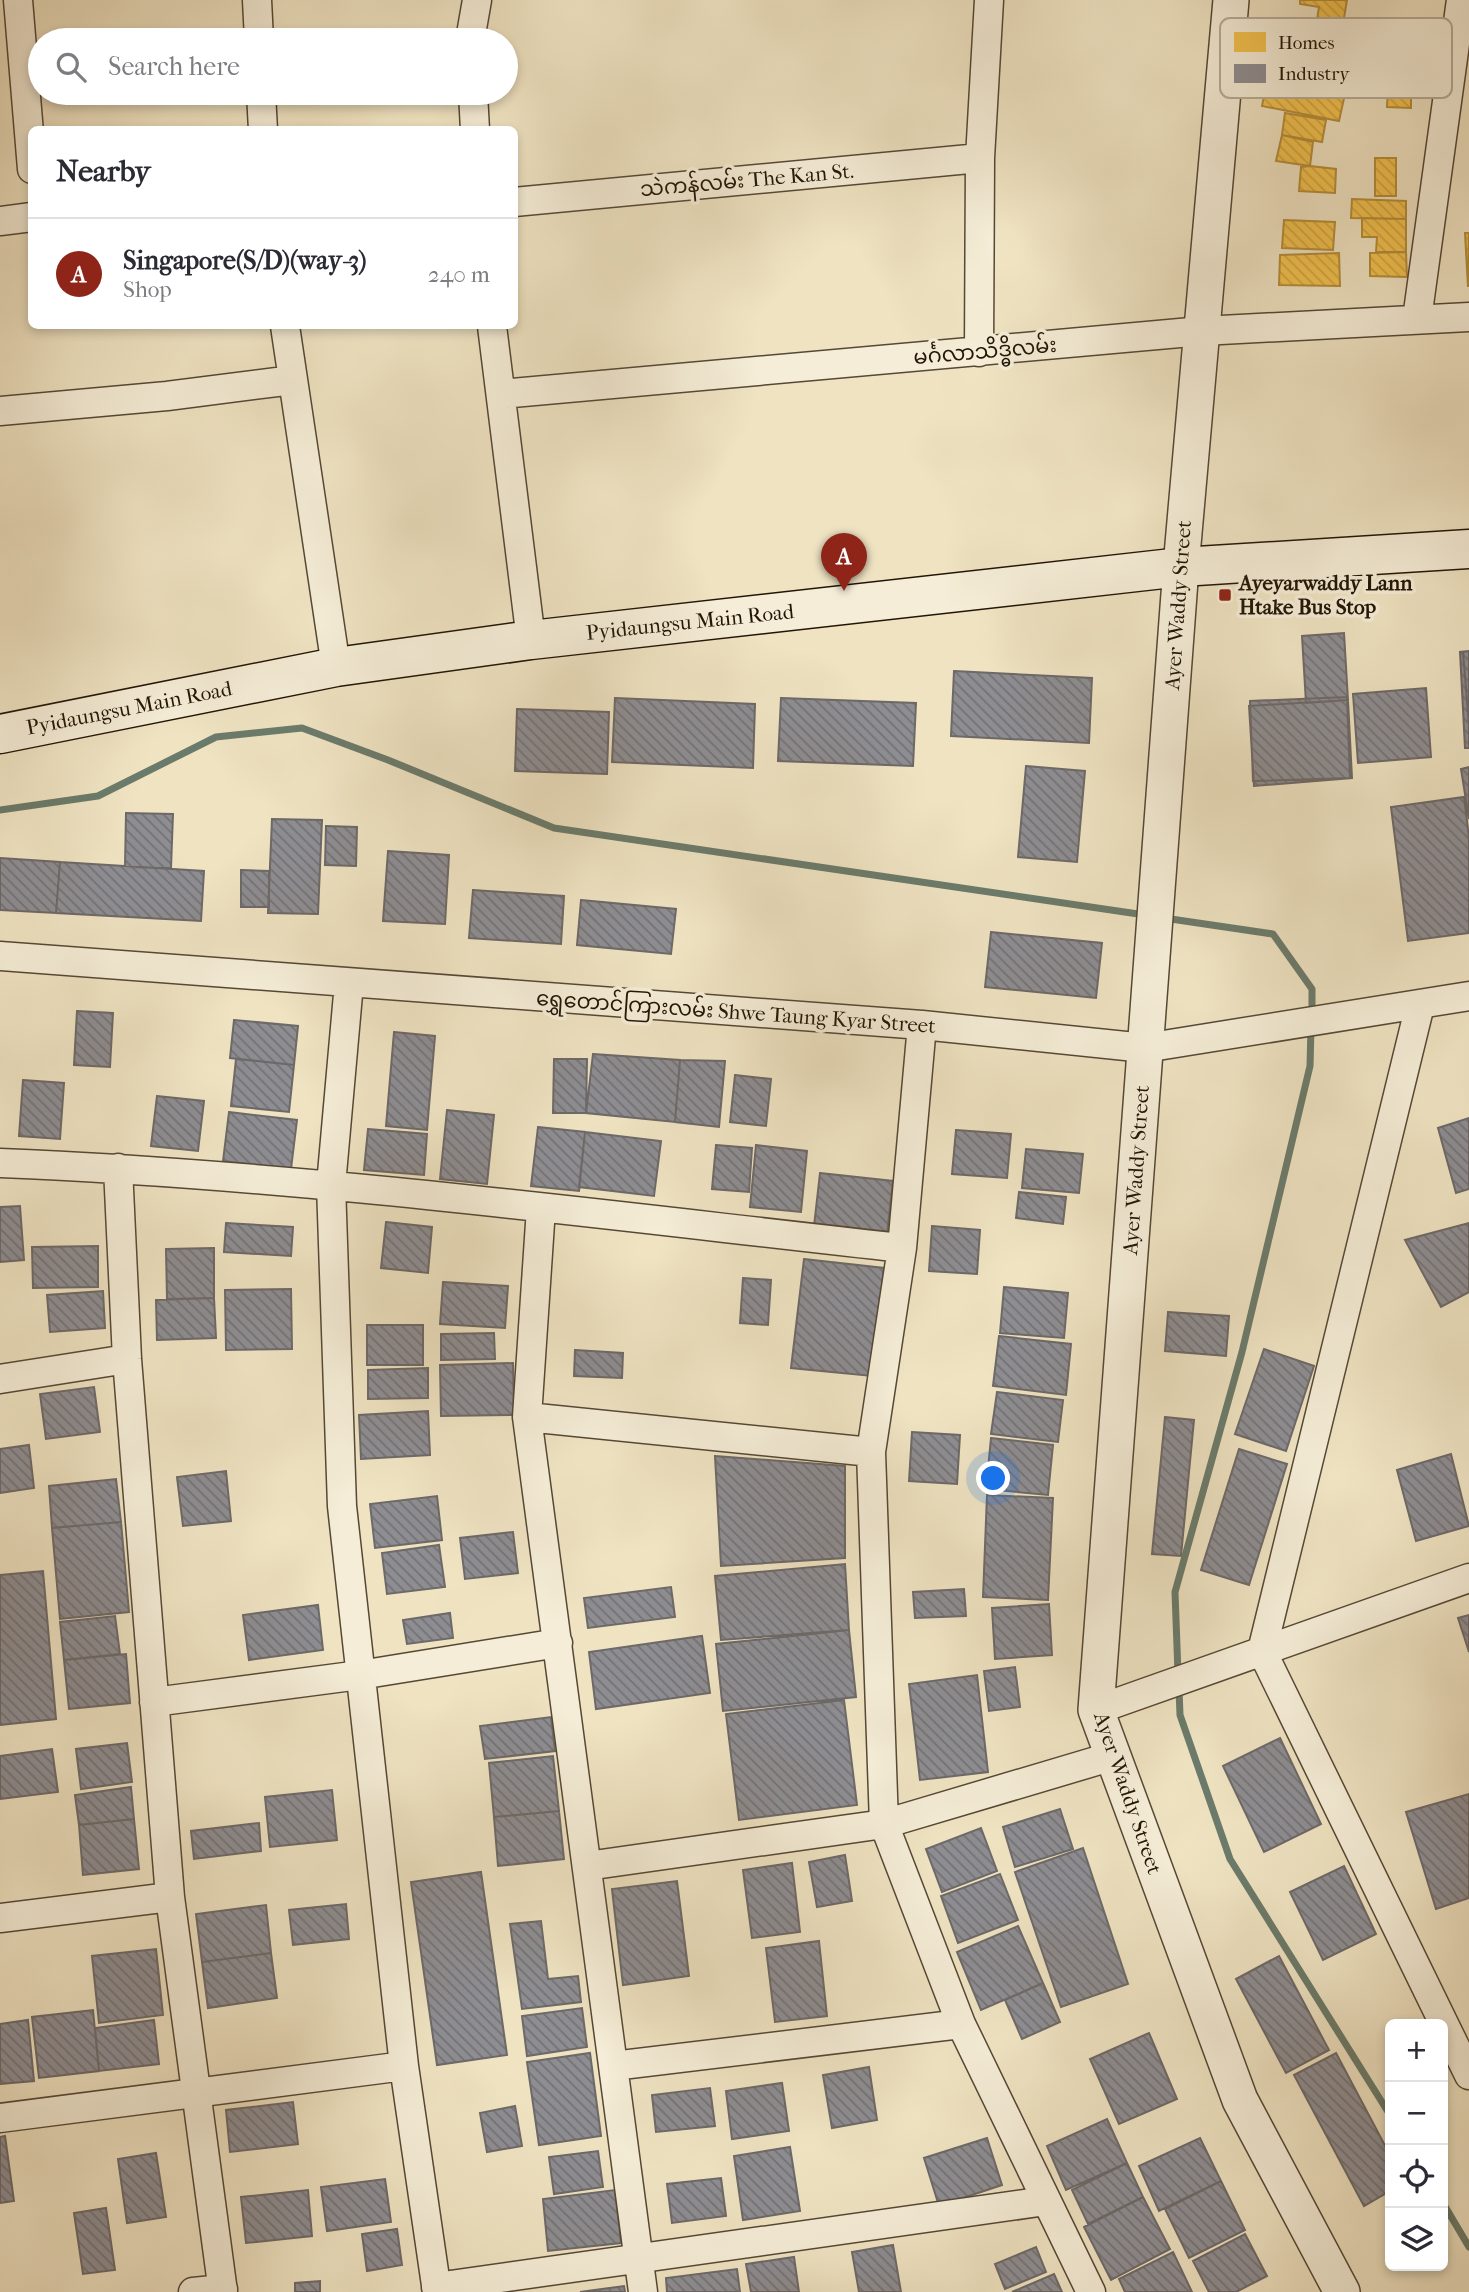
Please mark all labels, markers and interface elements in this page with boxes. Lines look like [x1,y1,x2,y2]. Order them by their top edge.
legend [1220,18,1452,98]
search box [28,28,518,105]
text: Homes [1278,32,1334,54]
icon: search [52,48,90,86]
text: Search here [108,51,240,82]
text: Industry [1278,63,1350,85]
text: Nearby [56,154,151,189]
street label: သဲကန်လမ်း The Kan St. [639,155,855,206]
text: Singapore(S/D)(way-3) [123,245,366,276]
text: A [72,261,86,288]
text: 240 m [428,261,490,288]
text: Shop [123,276,172,303]
street label: မင်္ဂလာသိဒ္ဓိလမ်း [912,329,1058,375]
street label: Ayer Waddy Street [1160,519,1196,692]
pin: A [821,533,867,591]
place label: Ayeyarwaddy Lann Htake Bus Stop [1237,571,1413,619]
marker: Ayeyarwaddy Lann Htake Bus Stop [1217,587,1233,603]
street label: Pyidaungsu Main Road [585,599,796,645]
street label: Pyidaungsu Main Road [24,676,234,740]
street label: ရွှေတောင်ကြားလမ်း Shwe Taung Kyar Street [535,982,937,1043]
street label: Ayer Waddy Street [1118,1084,1154,1257]
your location [976,1461,1010,1495]
street label: Ayer Waddy Street [1089,1708,1167,1878]
map controls [1385,2019,1448,2271]
button: + [1385,2019,1448,2082]
button: − [1385,2082,1448,2145]
button: locate [1385,2145,1448,2208]
button: layers [1385,2208,1448,2271]

